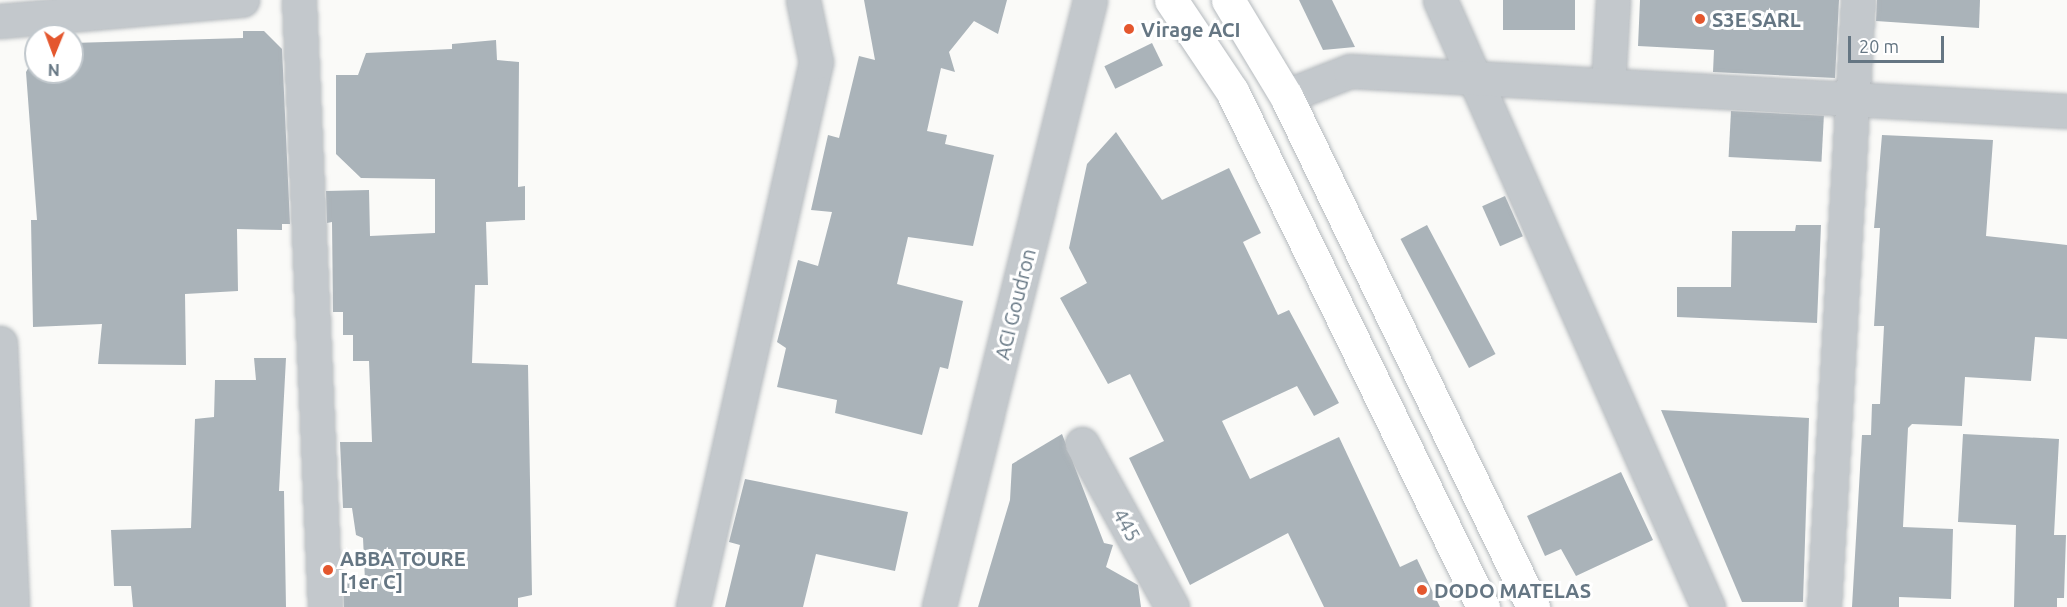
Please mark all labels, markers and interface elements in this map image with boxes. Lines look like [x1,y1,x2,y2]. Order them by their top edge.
place label: S3E SARL [1712,7,1801,31]
marker: S3E SARL [1693,12,1707,26]
place label: Virage ACI [1141,17,1241,41]
marker: Virage ACI [1122,22,1136,36]
north arrow [24,24,84,84]
scale bar [1851,24,1947,62]
text: 20 m [1859,36,1899,56]
text: N [48,61,60,79]
street label: ACI Goudron [990,246,1040,362]
street label: 445 [1108,504,1146,546]
place label: ABBA TOURE [1er C] [340,546,466,593]
marker: ABBA TOURE [1er C] [321,563,335,577]
place label: DODO MATELAS [1434,578,1591,602]
marker: DODO MATELAS [1415,583,1429,597]

